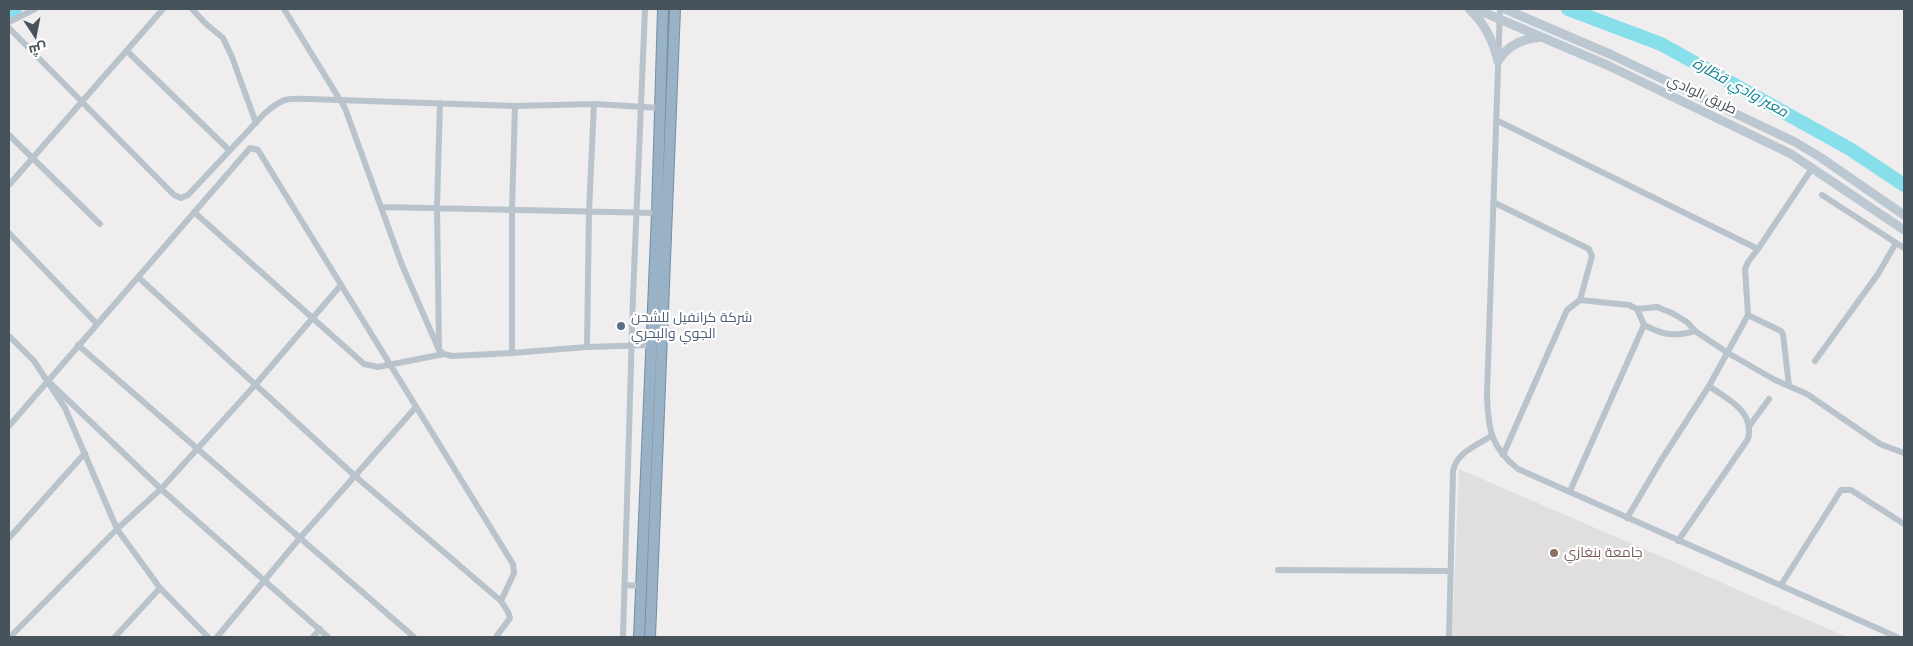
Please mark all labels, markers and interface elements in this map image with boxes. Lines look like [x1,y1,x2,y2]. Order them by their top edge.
north arrow [10,10,60,60]
text: ش [27,39,49,61]
water label: معبر وادي قطّارة [1689,54,1791,122]
street label: طريق الوادي [1665,72,1739,118]
place label: شركة كرانفيل للشحن الجوي والبحري [631,310,752,342]
marker: شركة كرانفيل للشحن الجوي والبحري [615,320,627,332]
place label: جامعة بنغازي [1564,545,1643,561]
marker: جامعة بنغازي [1548,547,1560,559]

